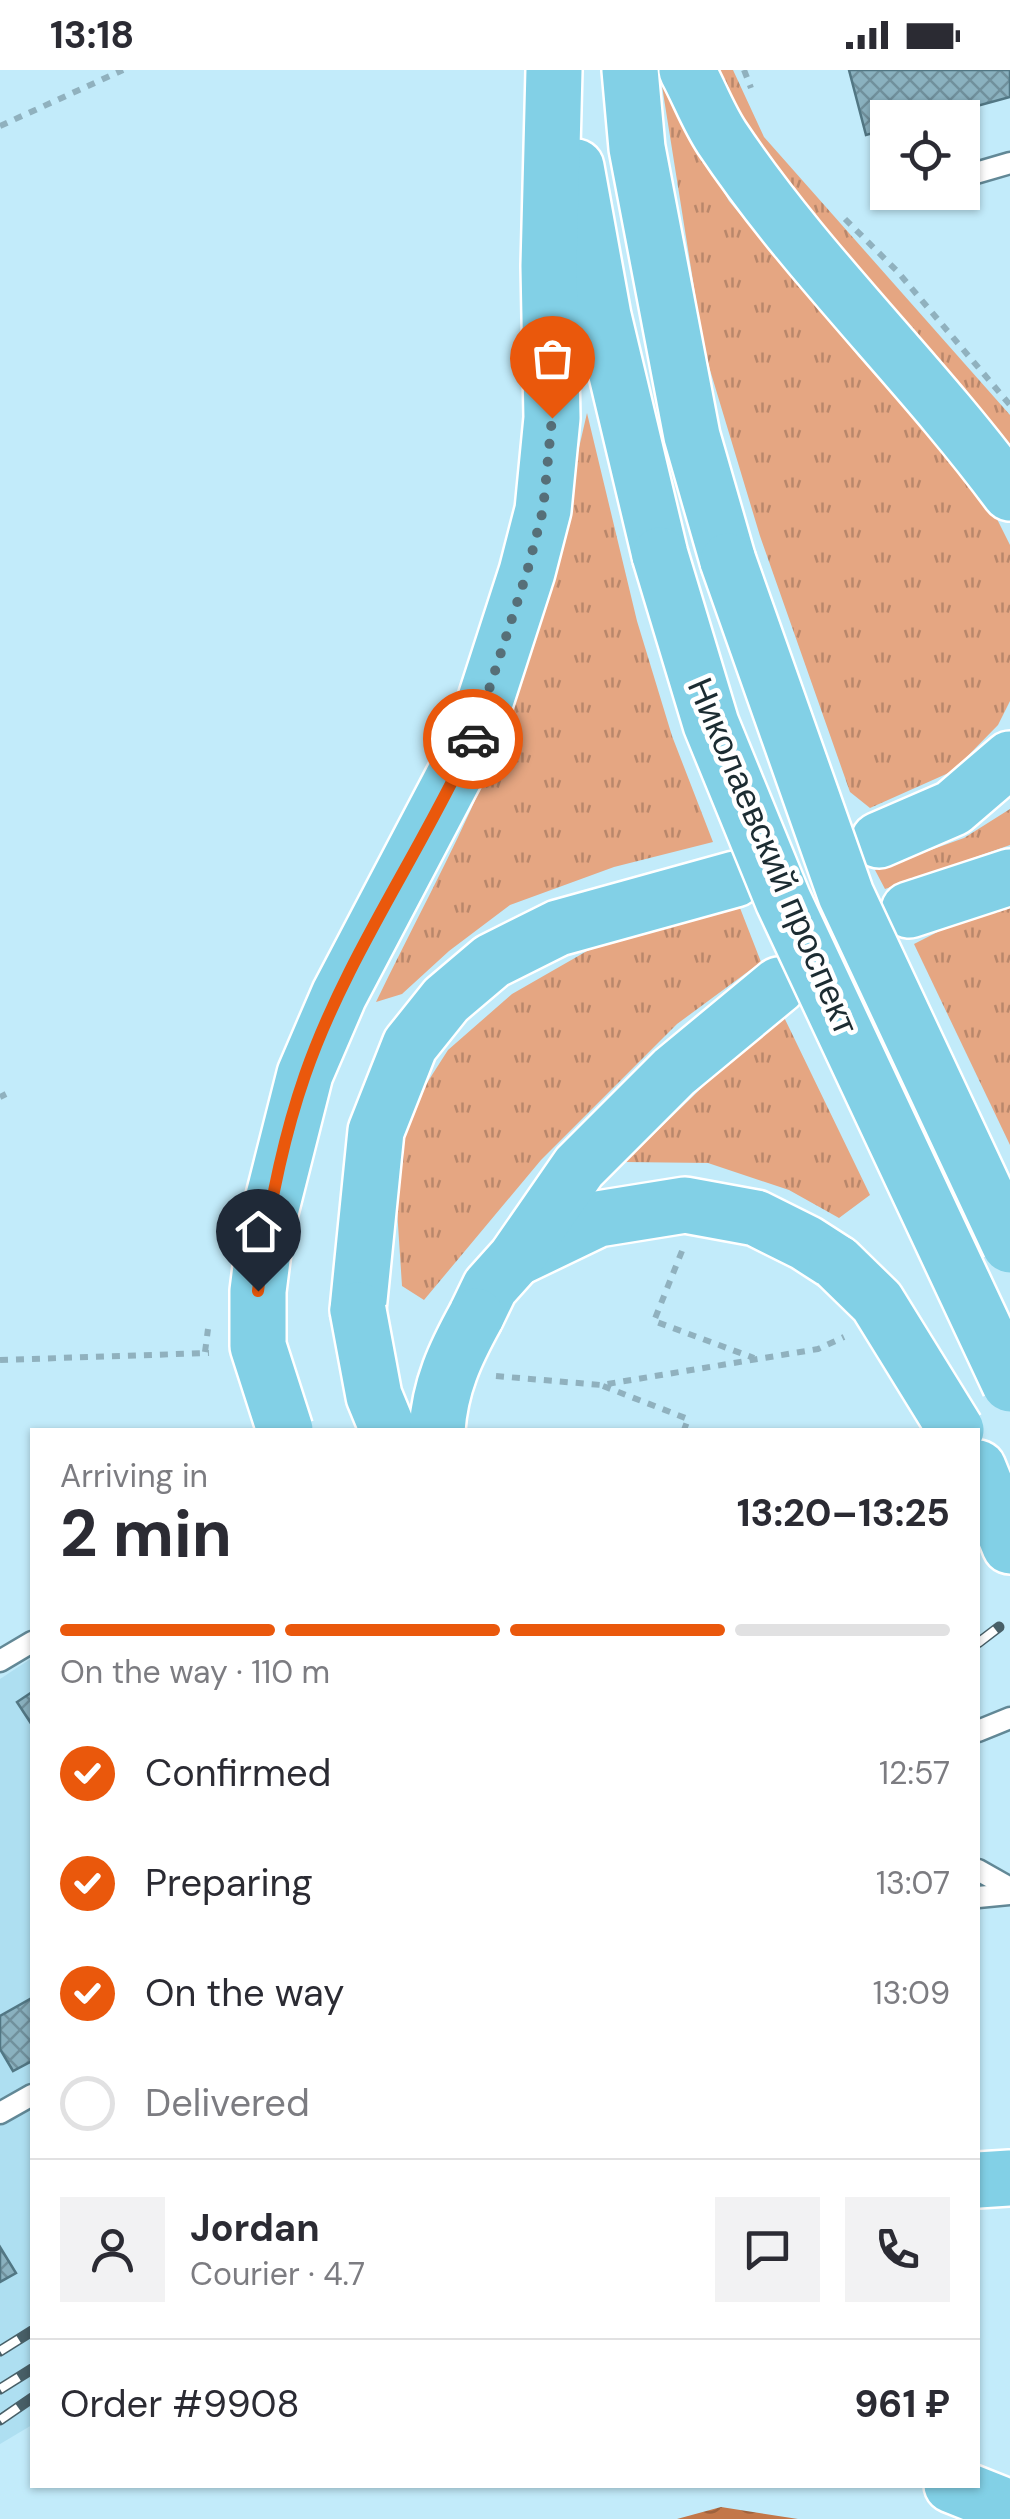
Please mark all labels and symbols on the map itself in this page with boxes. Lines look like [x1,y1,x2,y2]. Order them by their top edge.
pin [510,316,595,419]
street label: Николаевский проспект [677,670,869,1042]
courier [423,689,523,789]
pin [216,1189,301,1292]

